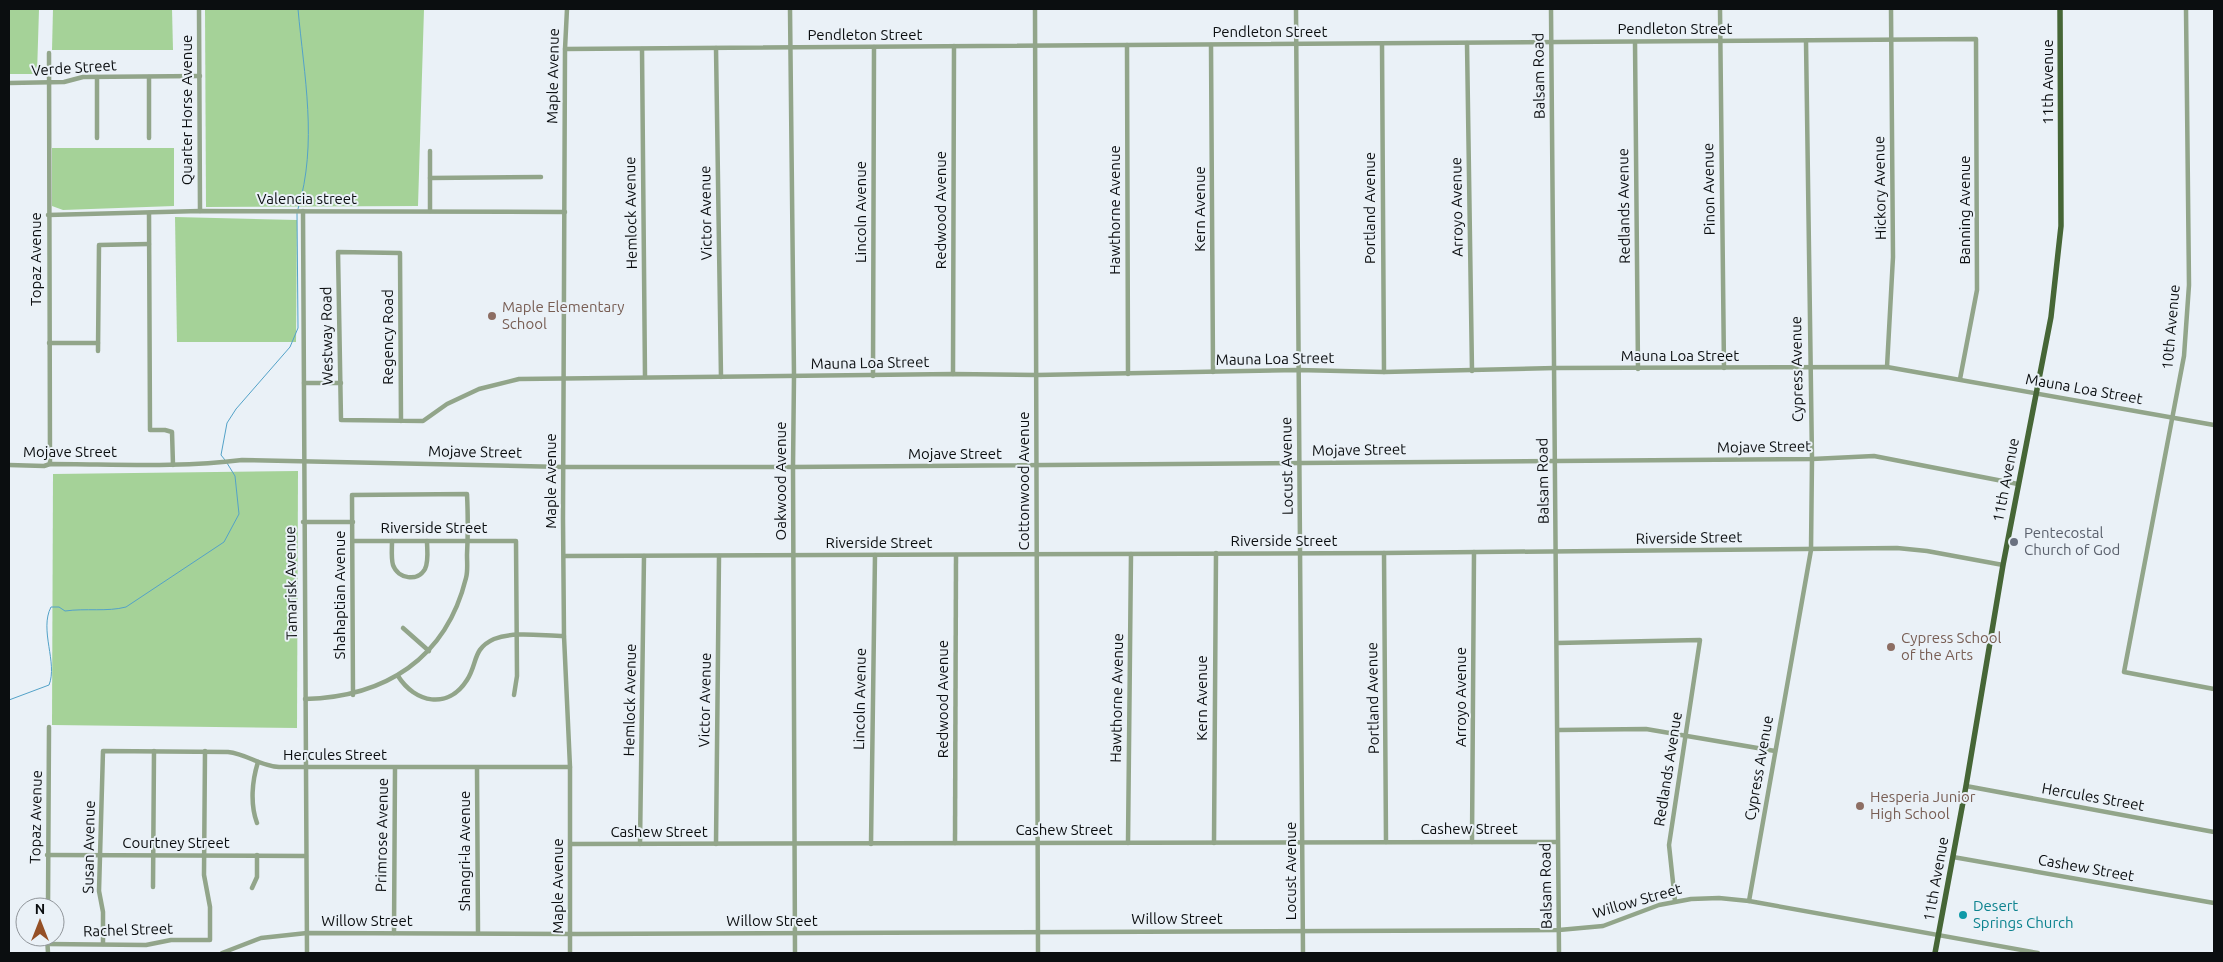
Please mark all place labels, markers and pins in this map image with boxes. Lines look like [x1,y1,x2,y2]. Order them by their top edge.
place label: Maple Elementary School [502,298,624,332]
marker: Maple Elementary School [486,310,498,322]
place label: Pentecostal Church of God [2024,524,2120,558]
marker: Pentecostal Church of God [2008,536,2020,548]
place label: Cypress School of the Arts [1901,629,2002,663]
marker: Cypress School of the Arts [1885,641,1897,653]
place label: Hesperia Junior High School [1870,788,1976,822]
marker: Hesperia Junior High School [1854,800,1866,812]
place label: Desert Springs Church [1973,897,2074,931]
marker: Desert Springs Church [1957,909,1969,921]

